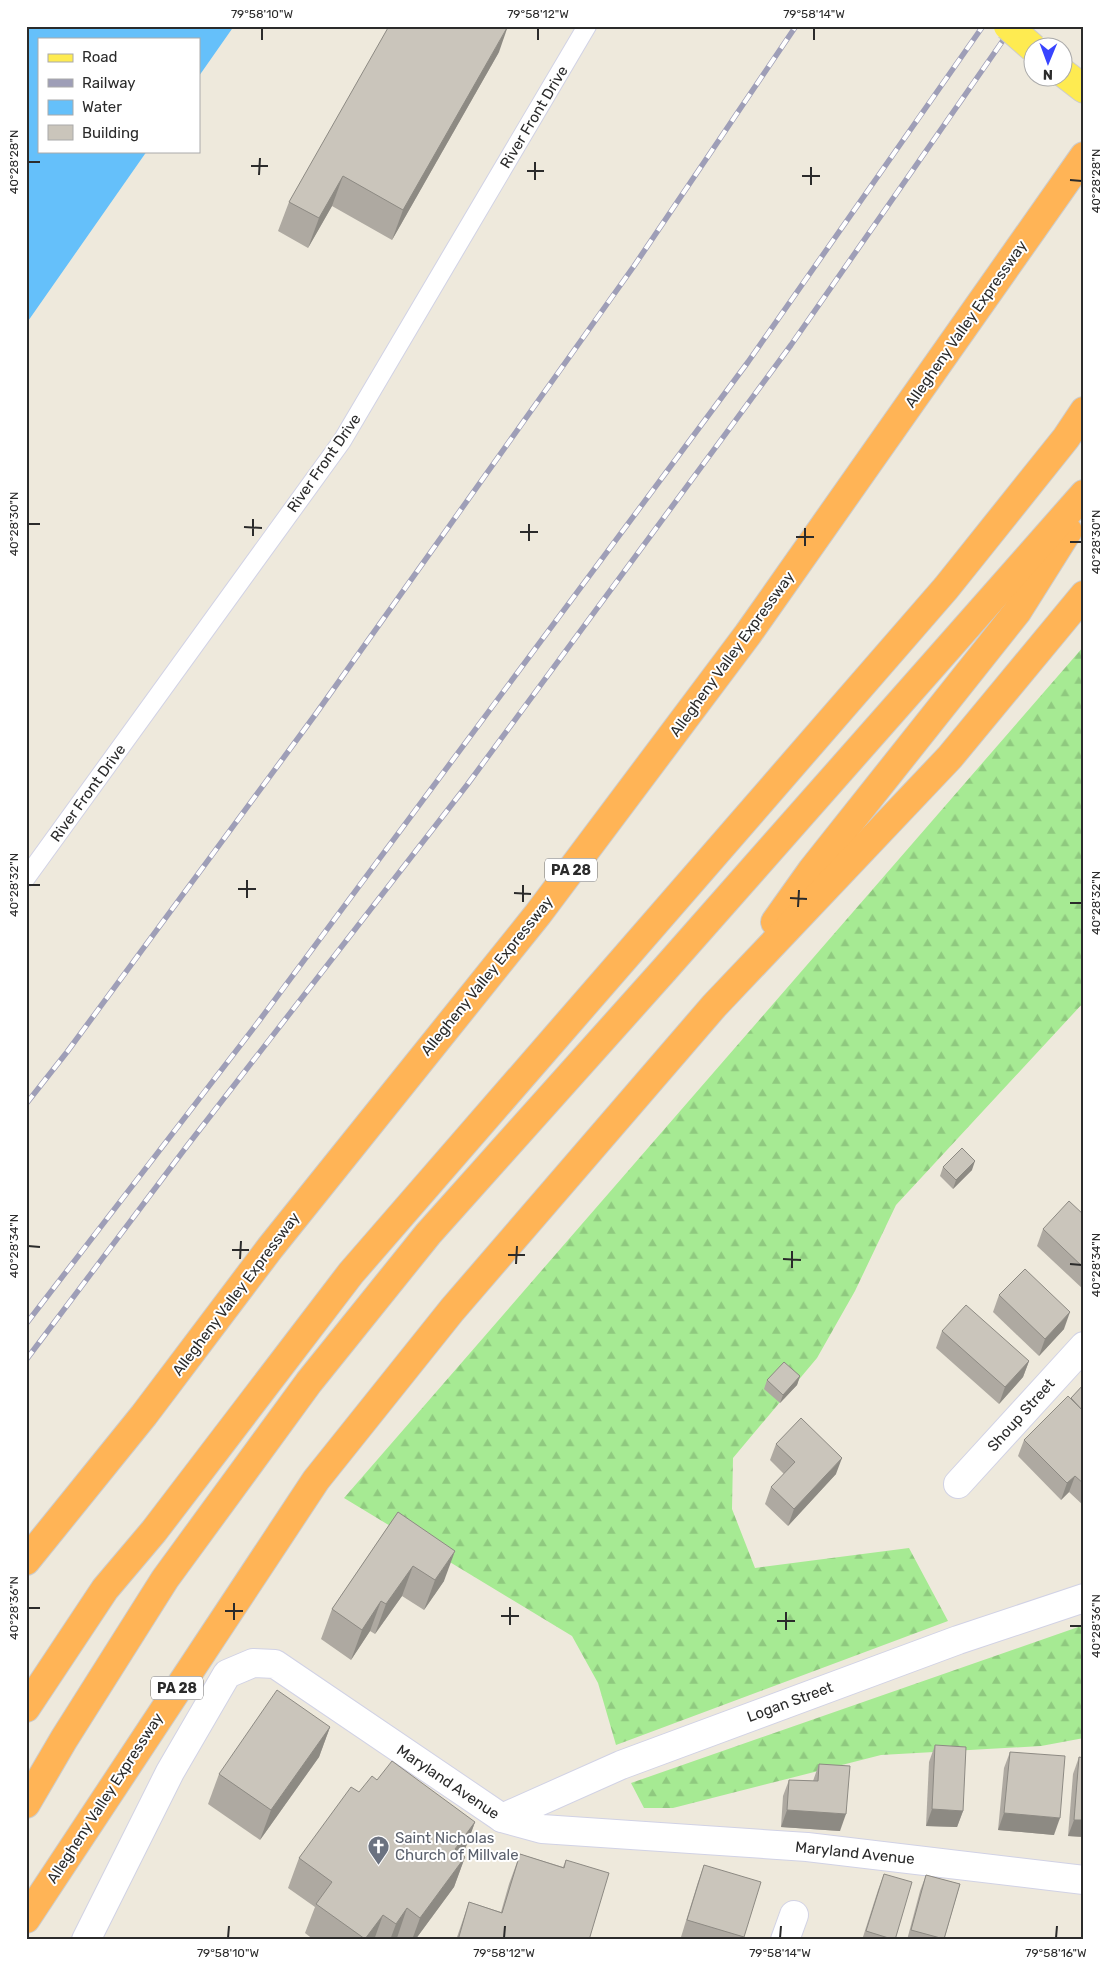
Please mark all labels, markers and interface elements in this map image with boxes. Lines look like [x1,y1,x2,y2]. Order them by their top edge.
text: 79°58'10"W [231,7,293,21]
text: 79°58'12"W [507,7,569,21]
text: 79°58'14"W [783,7,845,21]
legend [38,38,200,152]
north arrow [1022,38,1072,88]
text: Road [82,48,118,66]
street label: River Front Drive [496,63,572,171]
text: N [1043,66,1053,83]
text: Railway [82,74,136,92]
text: Water [82,98,122,116]
text: Building [82,124,139,142]
text: 40°28'28"N [7,130,21,194]
text: 40°28'28"N [1089,149,1103,213]
street label: Allegheny Valley Expressway [901,237,1031,411]
street label: River Front Drive [283,410,365,516]
text: 40°28'30"N [7,492,21,556]
text: 40°28'30"N [1089,510,1103,574]
street label: Allegheny Valley Expressway [666,568,798,740]
street label: River Front Drive [47,741,129,845]
text: 40°28'32"N [7,853,21,917]
road number: PA 28 [545,858,597,882]
text: 40°28'32"N [1089,871,1103,935]
street label: Allegheny Valley Expressway [417,893,557,1059]
street label: Allegheny Valley Expressway [169,1209,303,1379]
text: 40°28'34"N [7,1214,21,1278]
text: 40°28'34"N [1089,1233,1103,1297]
street label: Shoup Street [984,1375,1059,1455]
text: 40°28'36"N [7,1576,21,1640]
text: 40°28'36"N [1089,1594,1103,1658]
road number: PA 28 [151,1676,203,1700]
street label: Logan Street [745,1678,836,1726]
street label: Allegheny Valley Expressway [43,1709,167,1887]
street label: Maryland Avenue [393,1741,503,1823]
place label: Saint Nicholas Church of Millvale [395,1829,519,1864]
church icon: Saint Nicholas Church of Millvale [367,1835,391,1866]
street label: Maryland Avenue [794,1838,916,1868]
text: 79°58'10"W [197,1946,259,1960]
text: 79°58'12"W [473,1946,535,1960]
text: 79°58'14"W [749,1946,811,1960]
text: 79°58'16"W [1025,1946,1087,1960]

